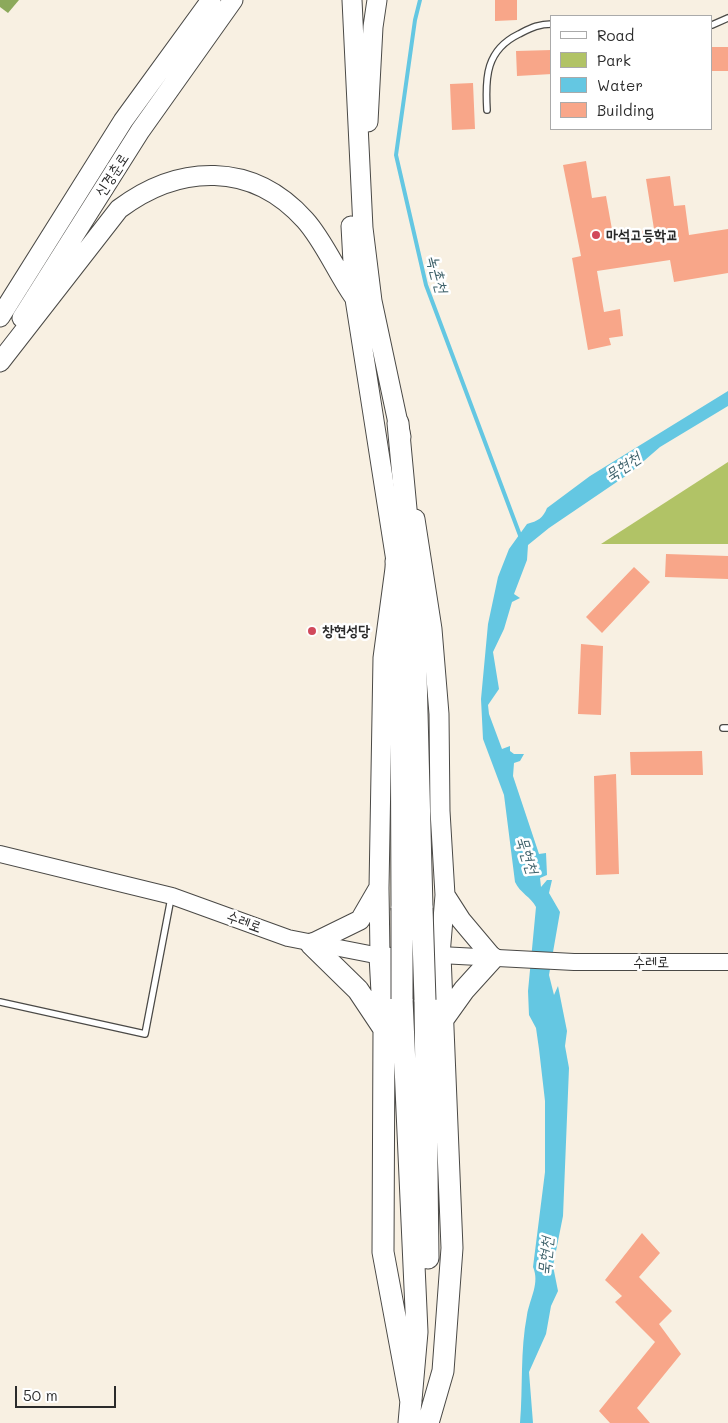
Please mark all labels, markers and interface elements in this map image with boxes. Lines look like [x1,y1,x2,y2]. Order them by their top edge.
legend [550,15,713,130]
text: Road [597,25,634,45]
text: Park [597,50,631,70]
text: Water [597,75,643,95]
text: Building [597,100,654,120]
street label: 신경춘로 [91,150,133,200]
place label: 마석고등학교 [606,226,678,244]
marker: 마석고등학교 [590,229,602,241]
water label: 녹촌천 [423,253,451,295]
water label: 묵현천 [602,448,644,486]
place label: 창현성당 [322,622,370,640]
marker: 창현성당 [306,625,318,637]
water label: 묵현천 [512,834,542,876]
street label: 수레로 [224,907,264,937]
street label: 수레로 [633,953,669,971]
water label: 묵현천 [535,1236,557,1276]
scale bar [18,1376,119,1408]
text: 50 m [23,1385,58,1405]

